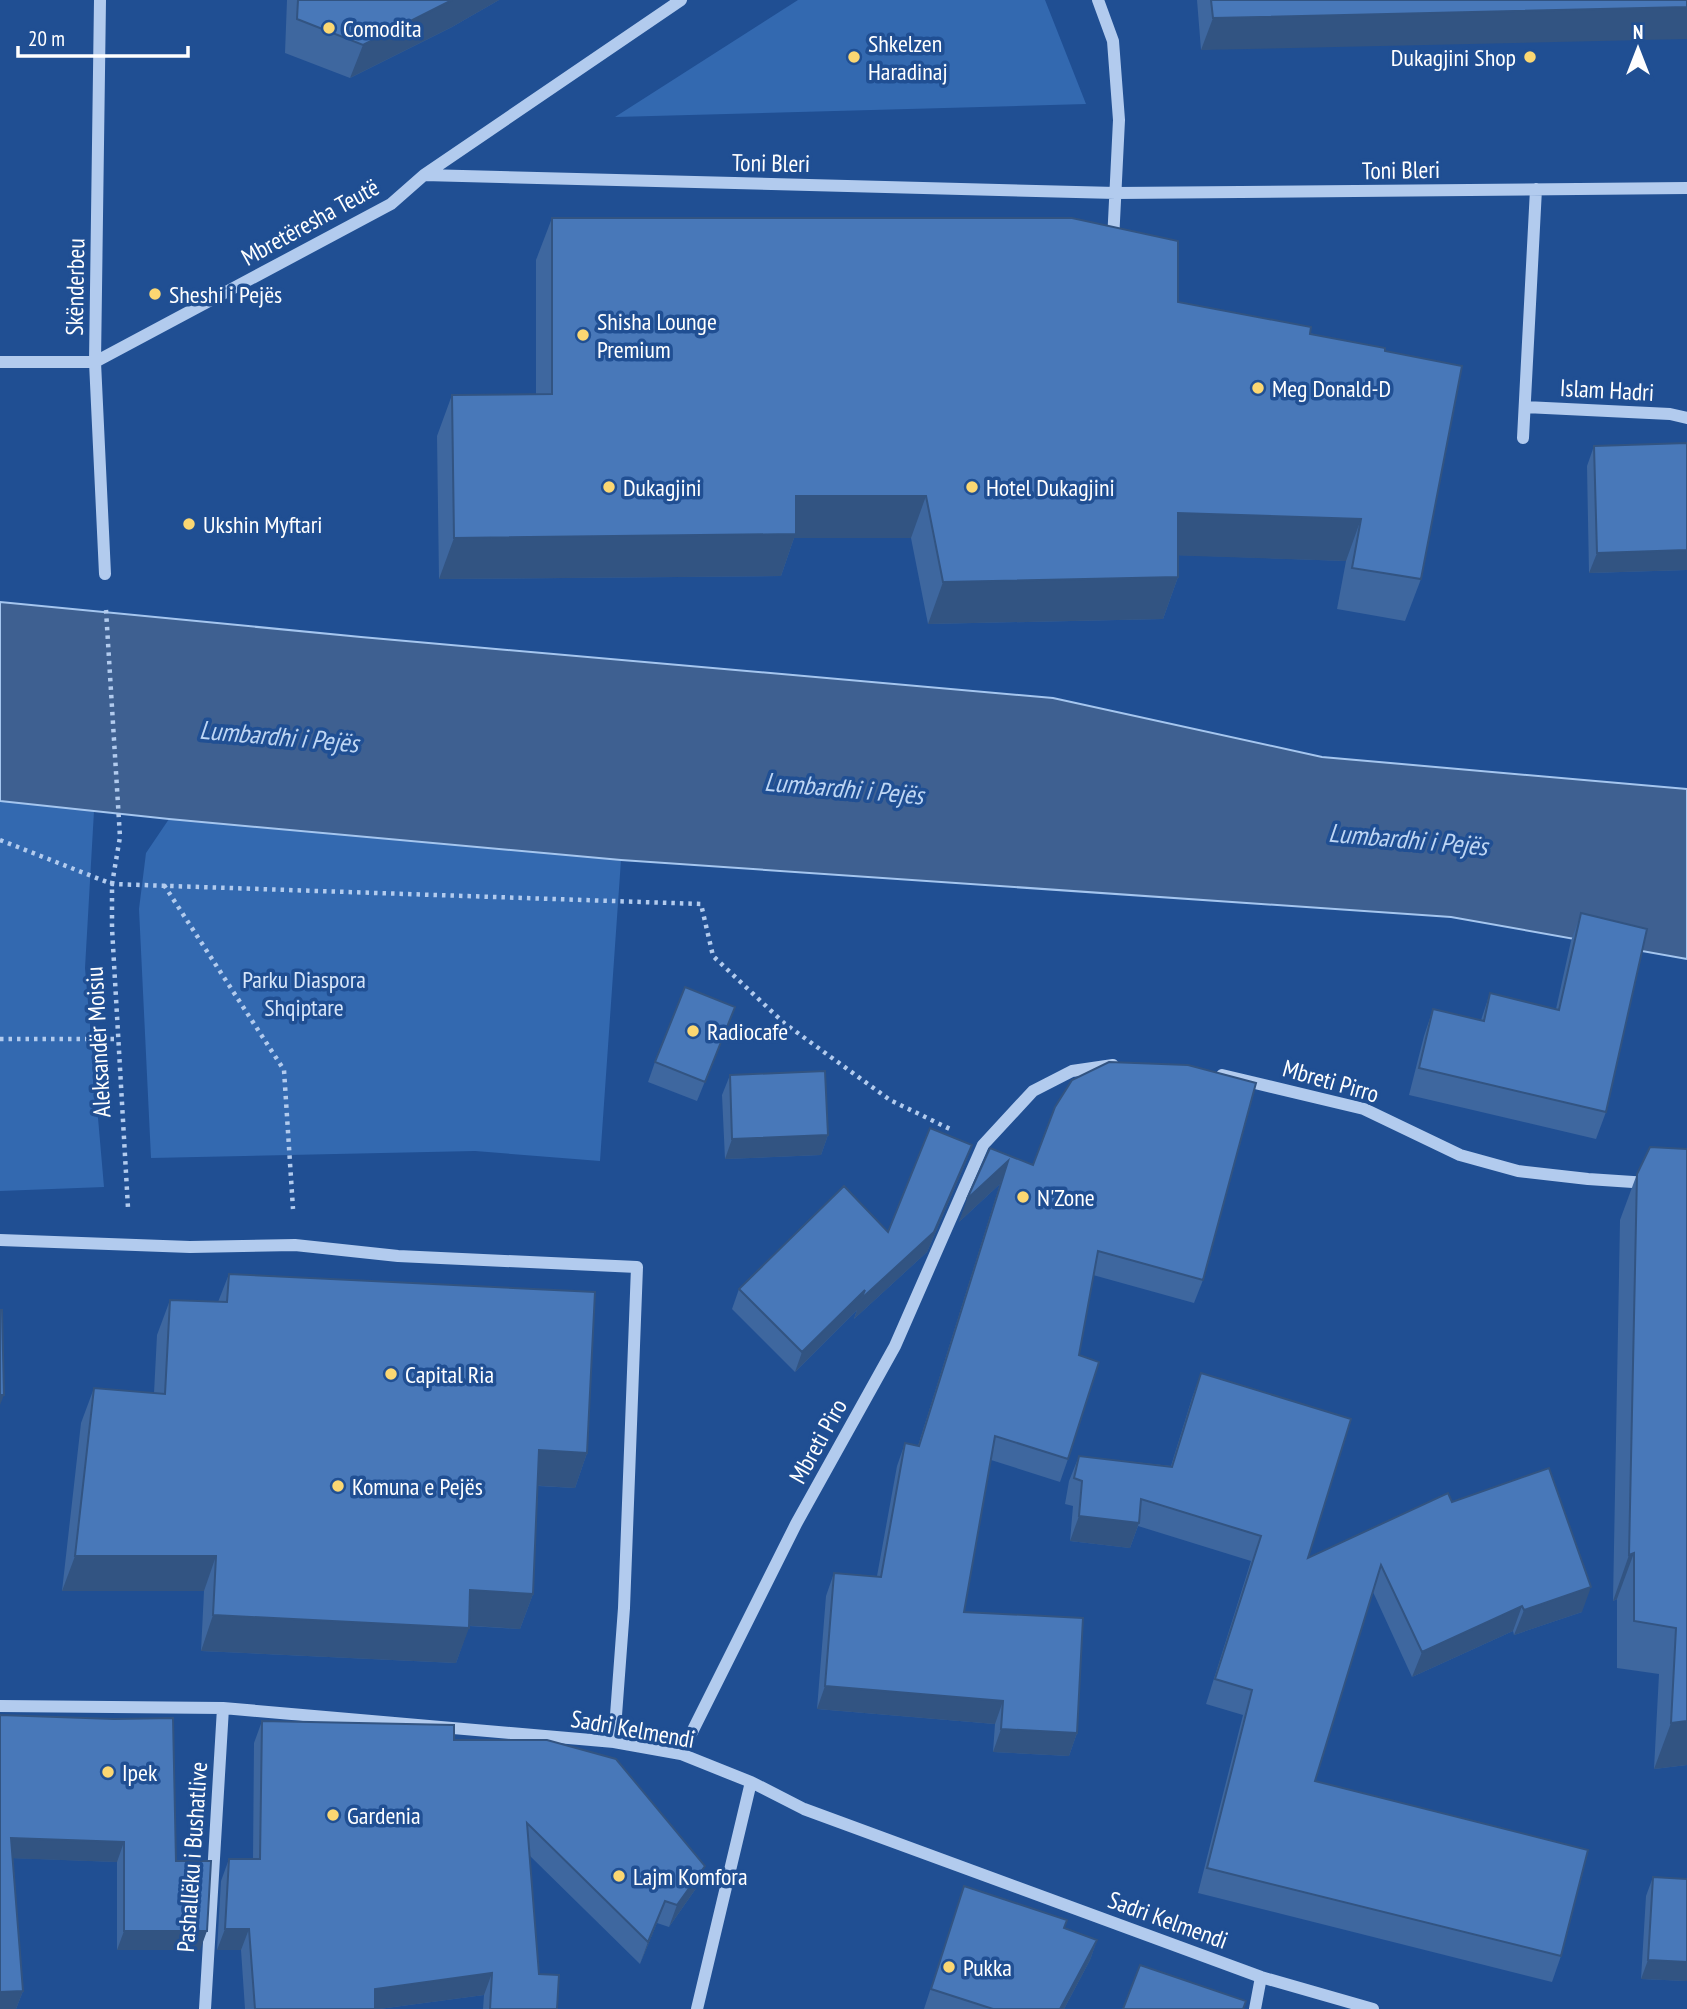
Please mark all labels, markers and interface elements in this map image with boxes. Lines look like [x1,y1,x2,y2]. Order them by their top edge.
place label: Comodita [343,13,421,44]
scale bar [18,14,187,58]
north arrow [1603,14,1673,84]
marker: Comodita [321,20,337,36]
text: N [1633,20,1643,44]
text: 20 m [28,25,65,52]
place label: Shkelzen Haradinaj [868,28,948,87]
place label: Dukagjini Shop [1391,42,1516,73]
marker: Shkelzen Haradinaj [846,49,862,65]
marker: Dukagjini Shop [1522,49,1538,65]
street label: Toni Bleri [732,147,810,179]
street label: Toni Bleri [1362,154,1440,186]
street label: Mbretëresha Teutë [236,171,384,273]
street label: Skënderbeu [59,238,91,336]
place label: Sheshi i Pejës [169,279,282,310]
marker: Sheshi i Pejës [147,286,163,302]
place label: Shisha Lounge Premium [597,306,717,365]
marker: Shisha Lounge Premium [575,327,591,343]
street label: Islam Hadri [1559,372,1655,408]
place label: Meg Donald-D [1272,373,1391,404]
marker: Meg Donald-D [1250,380,1266,396]
place label: Dukagjini [623,472,701,503]
place label: Hotel Dukagjini [986,472,1115,503]
marker: Dukagjini [601,479,617,495]
marker: Hotel Dukagjini [964,479,980,495]
place label: Ukshin Myftari [203,509,323,540]
marker: Ukshin Myftari [181,516,197,532]
water label: Lumbardhi i Pejës [198,713,362,760]
water label: Lumbardhi i Pejës [763,765,927,812]
water label: Lumbardhi i Pejës [1327,816,1491,863]
park label: Parku Diaspora Shqiptare [242,964,366,1023]
street label: Aleksandër Moisiu [79,966,117,1118]
place label: Radiocafe [707,1016,788,1047]
marker: Radiocafe [685,1023,701,1039]
street label: Mbreti Pirro [1279,1053,1383,1109]
place label: N'Zone [1037,1182,1095,1213]
marker: N'Zone [1015,1189,1031,1205]
place label: Capital Ria [405,1359,494,1390]
marker: Capital Ria [383,1366,399,1382]
street label: Mbreti Piro [782,1393,854,1489]
place label: Komuna e Pejës [352,1471,483,1502]
marker: Komuna e Pejës [330,1478,346,1494]
street label: Sadri Kelmendi [569,1703,697,1755]
place label: Ipek [122,1757,158,1788]
street label: Pashallëku i Bushatlive [170,1761,214,1953]
marker: Ipek [100,1764,116,1780]
place label: Gardenia [347,1800,421,1831]
marker: Gardenia [325,1807,341,1823]
place label: Lajm Komfora [633,1861,748,1892]
marker: Lajm Komfora [611,1868,627,1884]
street label: Sadri Kelmendi [1104,1884,1232,1956]
place label: Pukka [963,1952,1012,1983]
marker: Pukka [941,1959,957,1975]

